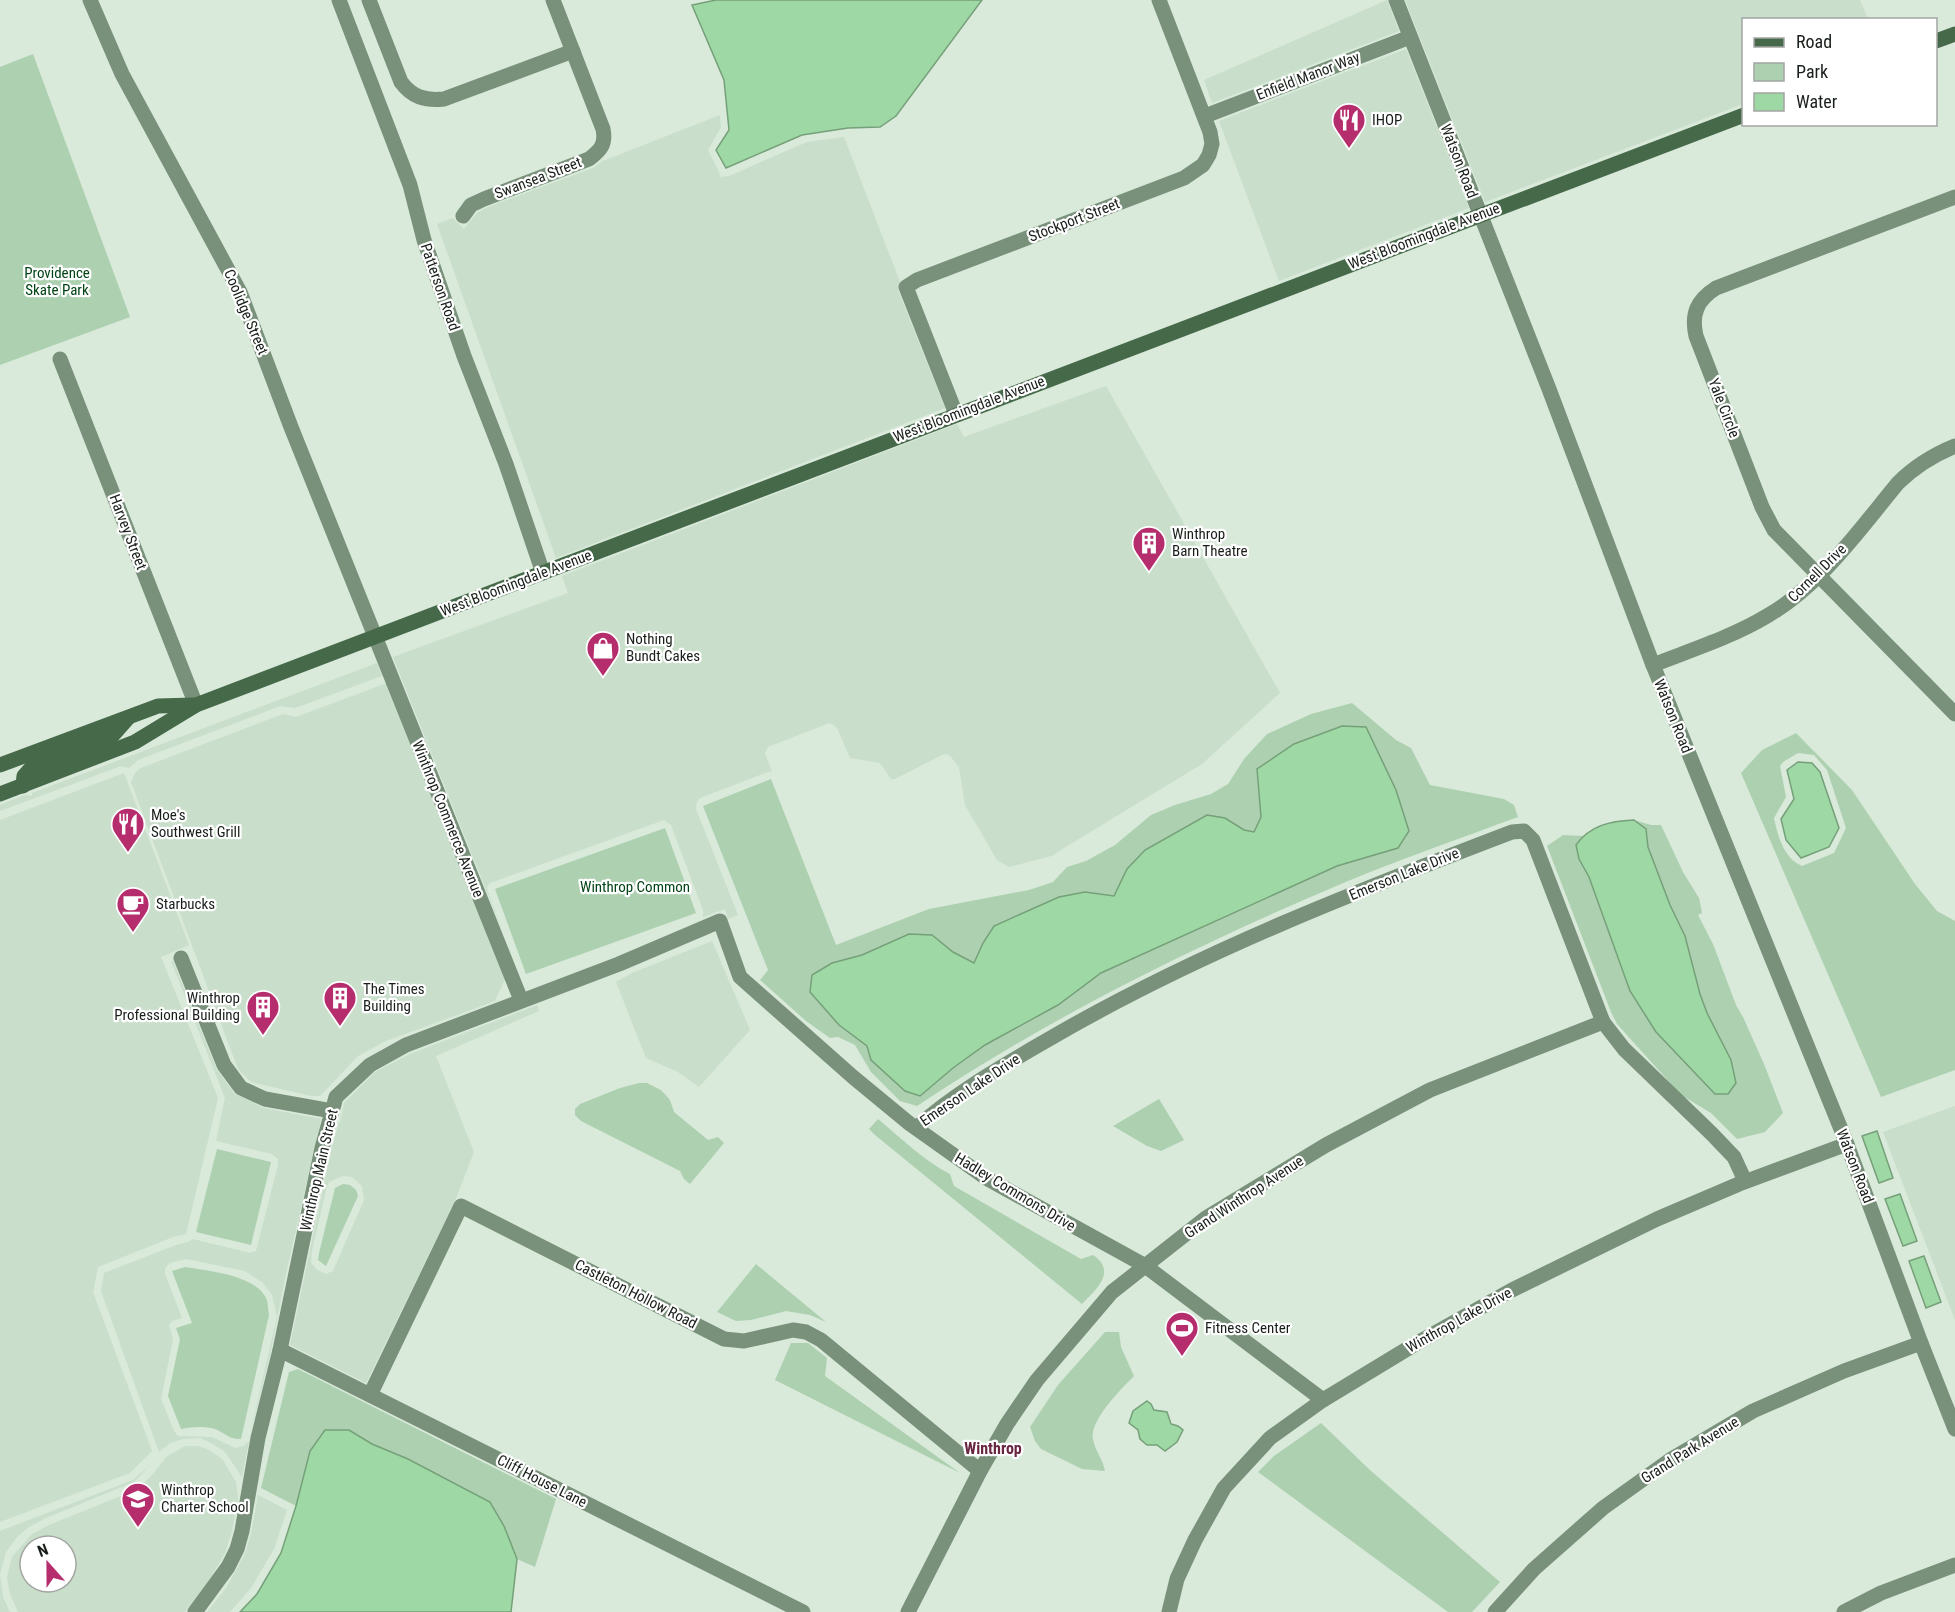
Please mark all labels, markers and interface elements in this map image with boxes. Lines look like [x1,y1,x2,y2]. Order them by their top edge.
legend [1742,18,1937,126]
text: Road [1796,31,1832,52]
street label: Enfield Manor Way [1254,48,1362,104]
text: Park [1796,61,1828,82]
text: Water [1796,91,1838,112]
restaurant icon: IHOP [1331,102,1367,149]
place label: IHOP [1372,111,1402,129]
street label: Watson Road [1437,121,1481,201]
street label: Swansea Street [492,153,584,203]
street label: Stockport Street [1026,194,1122,246]
street label: West Bloomingdale Avenue [1346,199,1502,273]
street label: Patterson Road [417,241,463,333]
park label: Providence Skate Park [24,264,90,299]
street label: Coolidge Street [220,267,272,357]
street label: West Bloomingdale Avenue [891,372,1047,446]
street label: Yale Circle [1704,376,1744,440]
street label: Harvey Street [105,492,151,572]
building icon: Winthrop Barn Theatre [1131,525,1167,572]
place label: Winthrop Barn Theatre [1172,525,1248,560]
street label: Cornell Drive [1784,540,1850,606]
street label: West Bloomingdale Avenue [438,546,594,620]
shop icon: Nothing Bundt Cakes [585,630,621,677]
place label: Nothing Bundt Cakes [626,630,700,665]
street label: Watson Road [1650,676,1696,756]
street label: Winthrop Commerce Avenue [408,738,488,900]
restaurant icon: Moe's Southwest Grill [110,806,146,853]
place label: Moe's Southwest Grill [151,806,241,841]
street label: Emerson Lake Drive [1346,844,1462,904]
park label: Winthrop Common [580,878,690,896]
cafe icon: Starbucks [115,886,151,933]
place label: Starbucks [156,895,215,913]
building icon: The Times Building [322,980,358,1027]
place label: The Times Building [363,980,425,1015]
place label: Winthrop Professional Building [114,989,240,1024]
building icon: Winthrop Professional Building [245,989,281,1036]
street label: Emerson Lake Drive [917,1050,1023,1130]
street label: Winthrop Main Street [296,1107,342,1233]
street label: Watson Road [1833,1126,1877,1206]
street label: Hadley Commons Drive [951,1149,1079,1235]
street label: Grand Winthrop Avenue [1181,1152,1307,1242]
street label: Castleton Hollow Road [572,1255,700,1333]
street label: Winthrop Lake Drive [1403,1284,1515,1356]
sports icon: Fitness Center [1164,1310,1200,1357]
place label: Fitness Center [1205,1319,1291,1337]
street label: Grand Park Avenue [1638,1413,1742,1487]
district label: Winthrop [964,1439,1022,1458]
street label: Cliff House Lane [494,1451,590,1511]
school or university icon: Winthrop Charter School [120,1481,156,1528]
place label: Winthrop Charter School [161,1481,249,1516]
north arrow [18,1534,78,1594]
text: N [35,1540,51,1561]

